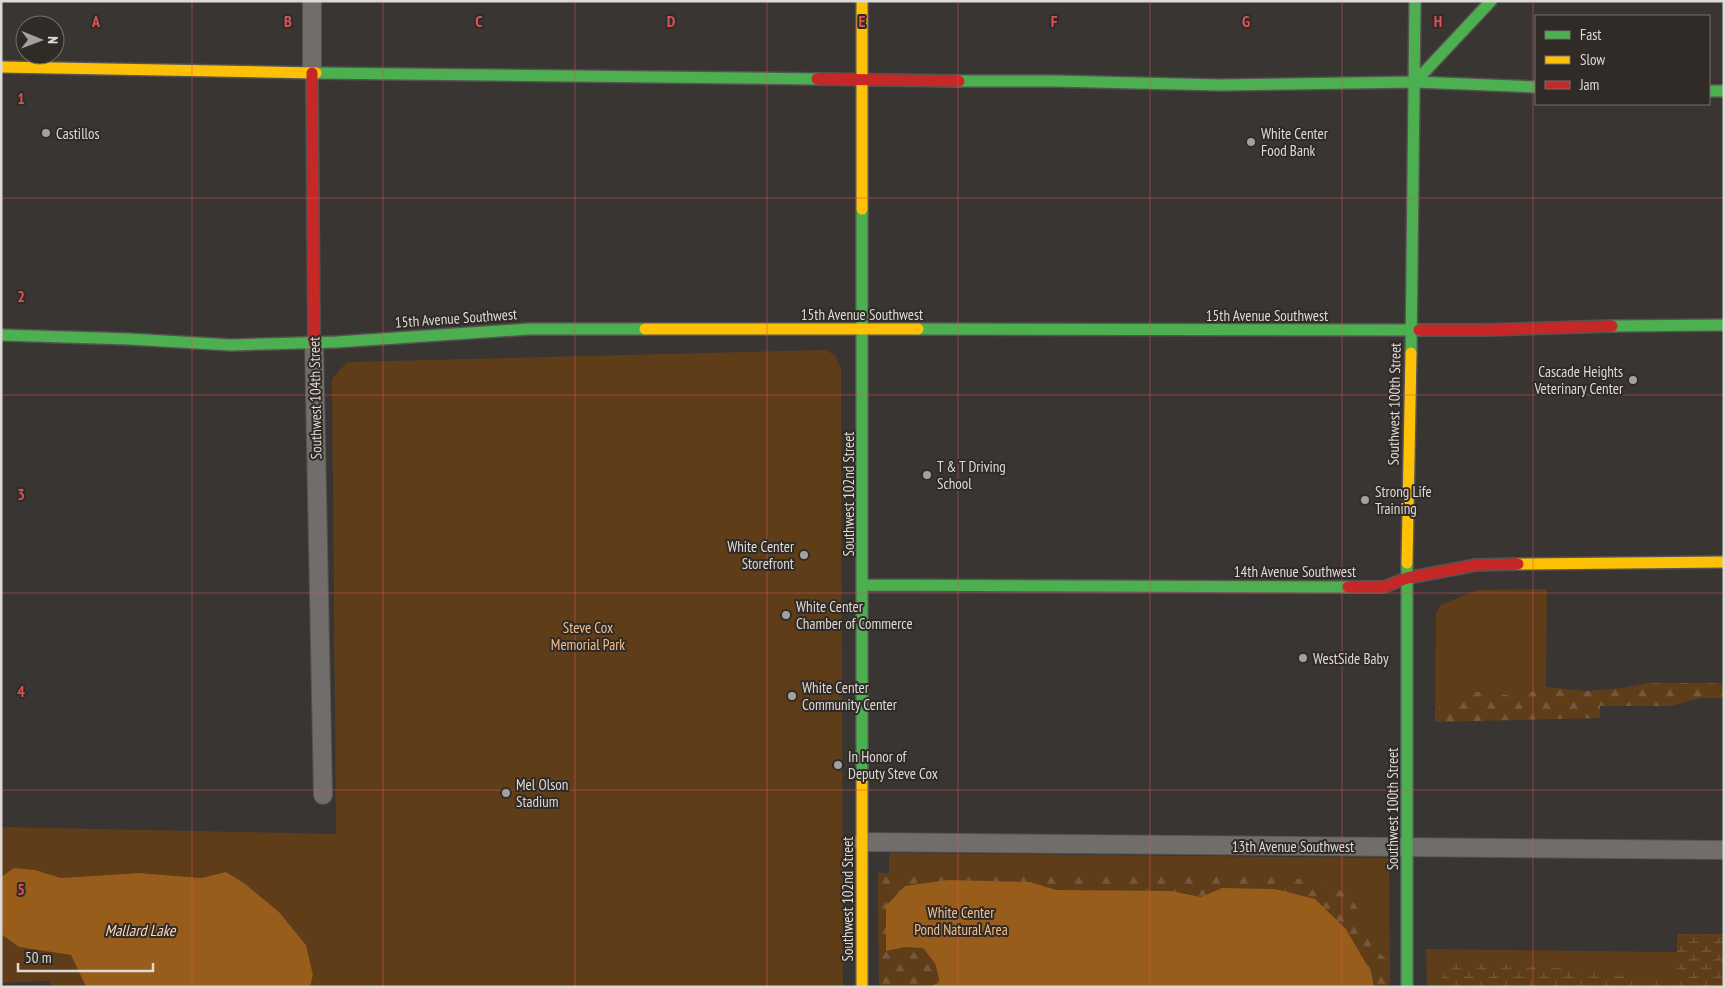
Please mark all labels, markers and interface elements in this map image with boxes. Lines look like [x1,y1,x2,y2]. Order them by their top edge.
text: A [91,11,101,31]
text: B [284,11,292,31]
text: C [475,11,483,31]
text: D [667,11,676,31]
text: E [859,11,866,31]
text: F [1051,11,1058,31]
text: G [1242,11,1250,31]
text: H [1434,11,1442,31]
north arrow [15,15,65,65]
legend [1535,15,1710,105]
text: Fast [1580,25,1601,44]
text: N [44,36,62,44]
text: Slow [1580,50,1605,69]
text: Jam [1579,75,1599,94]
text: 1 [17,88,25,108]
place label: Castillos [56,124,100,143]
place label: White Center Food Bank [1261,124,1329,160]
marker: Castillos [40,127,52,139]
marker: White Center Food Bank [1245,136,1257,148]
text: 2 [17,286,25,306]
street label: 15th Avenue Southwest [394,304,518,332]
street label: 15th Avenue Southwest [801,305,923,324]
street label: 15th Avenue Southwest [1206,306,1328,325]
street label: Southwest 104th Street [304,337,326,459]
street label: Southwest 100th Street [1383,343,1405,465]
place label: Cascade Heights Veterinary Center [1533,362,1624,398]
marker: Cascade Heights Veterinary Center [1627,374,1639,386]
street label: Southwest 102nd Street [839,432,858,556]
place label: T & T Driving School [937,457,1006,493]
marker: T & T Driving School [921,469,933,481]
place label: Strong Life Training [1375,482,1432,518]
text: 3 [17,484,25,504]
marker: Strong Life Training [1359,494,1371,506]
place label: White Center Storefront [727,537,795,573]
marker: White Center Storefront [798,549,810,561]
street label: 14th Avenue Southwest [1234,562,1356,581]
place label: White Center Chamber of Commerce [796,597,913,633]
marker: White Center Chamber of Commerce [780,609,792,621]
park label: Steve Cox Memorial Park [551,618,625,654]
place label: WestSide Baby [1313,649,1389,668]
marker: WestSide Baby [1297,652,1309,664]
place label: White Center Community Center [802,678,898,714]
text: 4 [17,681,25,701]
marker: White Center Community Center [786,690,798,702]
place label: In Honor of Deputy Steve Cox [848,747,938,783]
street label: Southwest 100th Street [1383,748,1402,870]
marker: In Honor of Deputy Steve Cox [832,759,844,771]
place label: Mel Olson Stadium [516,775,568,811]
marker: Mel Olson Stadium [500,787,512,799]
street label: Southwest 102nd Street [838,837,857,961]
street label: 13th Avenue Southwest [1232,837,1354,856]
text: 5 [17,879,25,899]
park label: White Center Pond Natural Area [914,903,1008,939]
water label: Mallard Lake [105,920,177,940]
scale bar [18,940,152,972]
text: 50 m [25,948,51,967]

